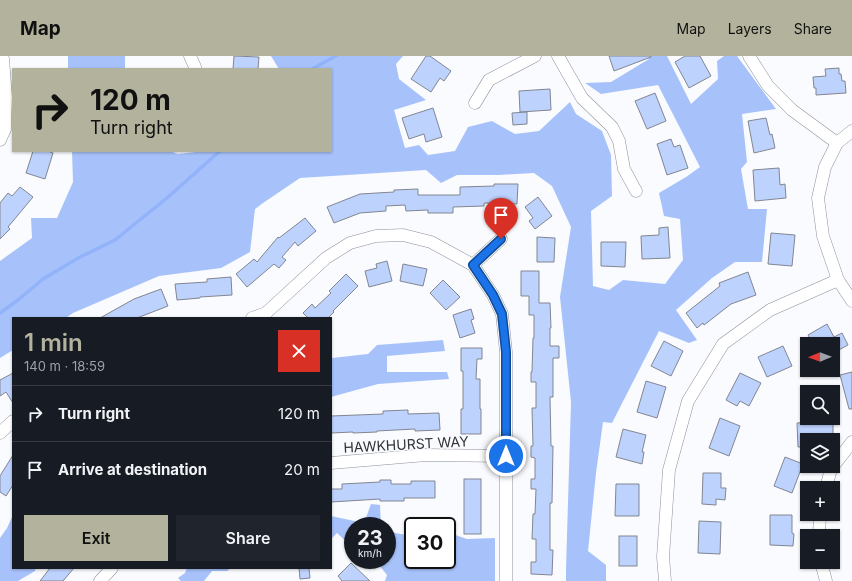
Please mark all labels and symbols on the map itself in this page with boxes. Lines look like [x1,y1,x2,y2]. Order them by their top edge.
pin [484,198,518,239]
north arrow [800,337,840,377]
street label: HAWKHURST WAY [343,432,470,456]
position arrow [485,435,527,477]
speed limit sign: 30 [404,517,456,569]

